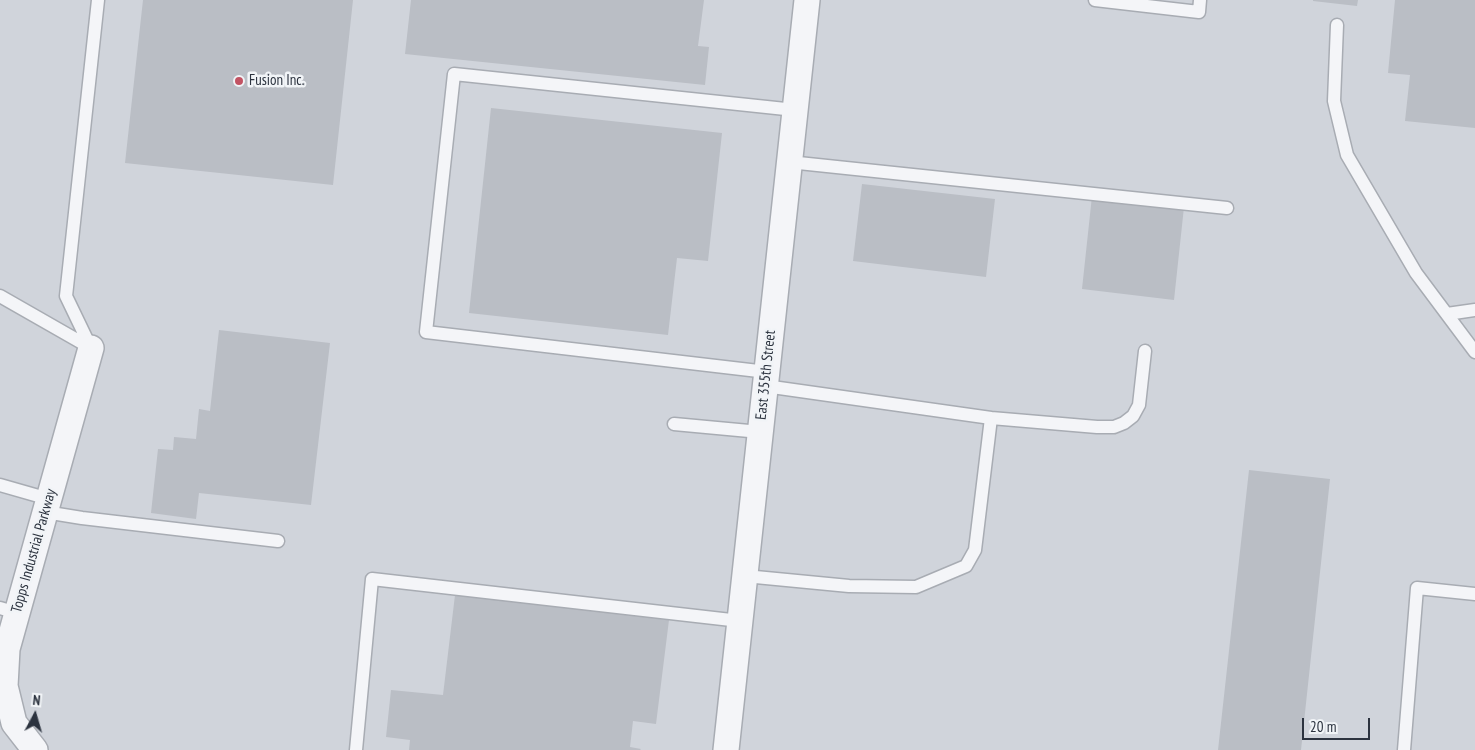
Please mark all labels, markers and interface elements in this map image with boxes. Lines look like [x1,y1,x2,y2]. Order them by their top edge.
place label: Fusion Inc. [249,72,304,90]
marker: Fusion Inc. [233,75,245,87]
street label: East 355th Street [752,329,780,421]
street label: Topps Industrial Parkway [8,487,60,615]
north arrow [10,690,60,740]
text: N [32,691,41,709]
scale bar [1305,708,1372,740]
text: 20 m [1310,717,1336,736]

